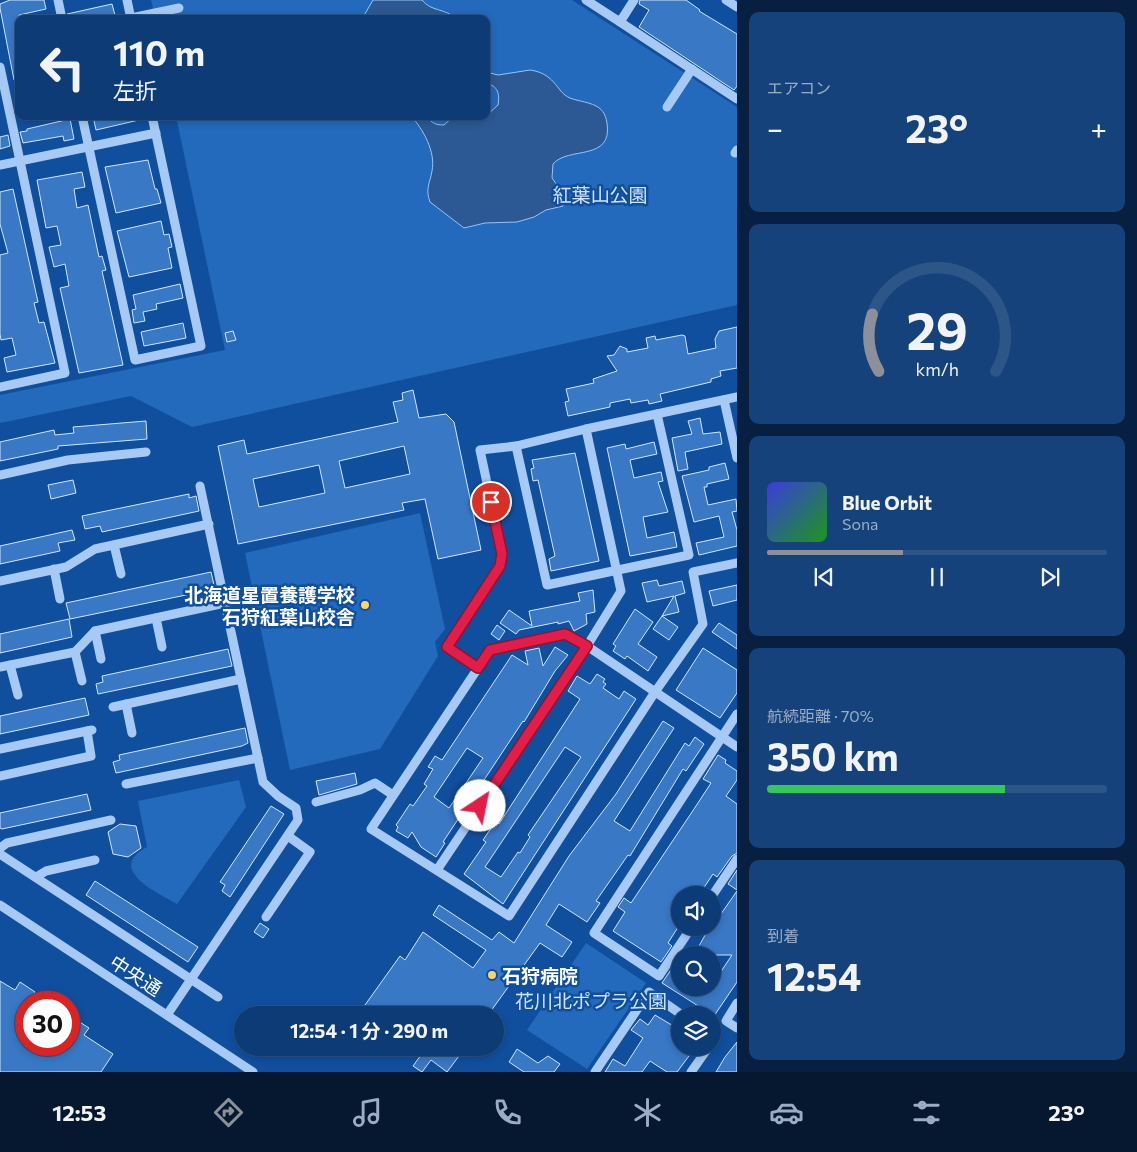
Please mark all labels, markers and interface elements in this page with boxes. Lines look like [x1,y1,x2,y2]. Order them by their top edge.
text: 110 m [113,30,205,73]
icon: left [30,35,95,100]
text: 左折 [113,77,157,104]
text: エアコン [767,78,831,97]
text: 23° [905,104,968,151]
text: − [767,111,783,145]
text: + [1091,111,1107,145]
park label: 紅葉山公園 [552,183,648,206]
text: 29 [906,297,968,361]
text: km/h [915,358,959,380]
pin [470,481,512,523]
icon: arrive [477,488,505,516]
text: Blue Orbit [842,491,932,514]
text: Sona [842,514,878,533]
icon: previous [810,563,838,591]
icon: pause [923,563,951,591]
icon: next [1036,563,1064,591]
place label: 北海道星置養護学校 石狩紅葉山校舎 [184,583,355,628]
marker: 北海道星置養護学校 石狩紅葉山校舎 [359,599,371,611]
text: 航続距離 · 70% [767,706,874,725]
text: 350 km [767,732,899,779]
position arrow [453,779,505,831]
map controls [671,886,721,1056]
button: sound [671,886,721,936]
text: 到着 [767,926,799,945]
button: search [671,946,721,996]
street label: 中央通 [106,950,166,1000]
text: 12:54 [767,952,861,999]
place label: 石狩病院 [502,964,578,987]
marker: 石狩病院 [486,969,498,981]
park label: 花川北ポプラ公園 [515,989,667,1012]
speed limit sign: 30 [15,991,80,1056]
button: layers [671,1006,721,1056]
text: 12:54 · 1 分 · 290 m [290,1019,448,1042]
icon: directions [211,1095,246,1130]
icon: music [350,1095,385,1130]
icon: phone [490,1095,525,1130]
icon: climate [630,1095,665,1130]
icon: car [769,1095,804,1130]
icon: filters [909,1095,944,1130]
text: 12:53 [52,1099,106,1126]
text: 23° [1048,1099,1085,1126]

